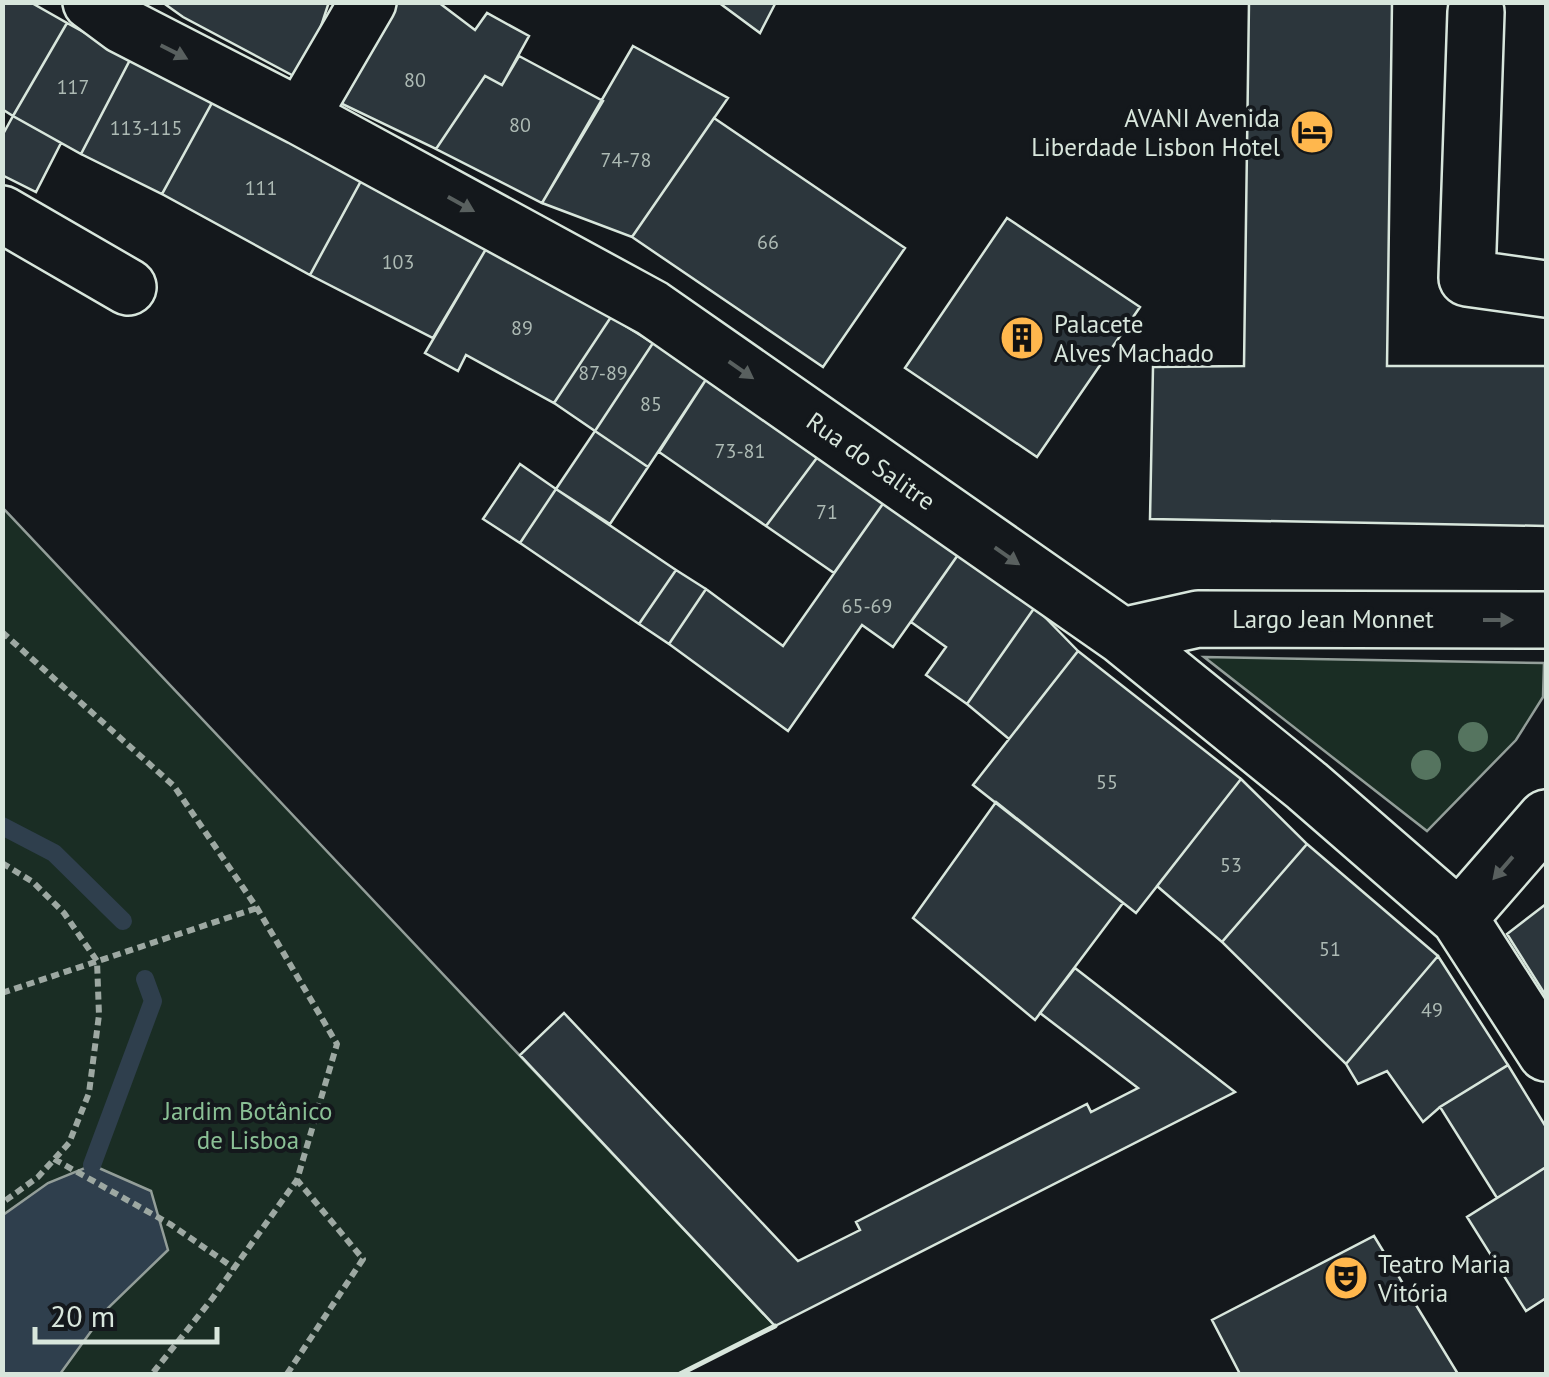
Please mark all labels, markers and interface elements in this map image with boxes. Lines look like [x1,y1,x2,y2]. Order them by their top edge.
one-way arrow [160,43,189,60]
house number: 80 [404,67,426,93]
house number: 117 [57,74,89,100]
place label: AVANI Avenida Liberdade Lisbon Hotel [1031,102,1281,163]
hotel icon: AVANI Avenida Liberdade Lisbon Hotel [1289,109,1335,155]
house number: 80 [509,112,531,138]
house number: 113-115 [110,115,182,141]
house number: 74-78 [601,147,651,173]
house number: 111 [245,175,277,201]
one-way arrow [447,196,476,213]
house number: 66 [757,229,779,255]
house number: 103 [382,249,414,275]
place label: Palacete Alves Machado [1054,308,1214,369]
house number: 89 [511,315,533,341]
building icon: Palacete Alves Machado [999,315,1045,361]
house number: 87-89 [578,360,628,386]
one-way arrow [727,360,754,379]
house number: 85 [640,391,662,417]
street label: Rua do Salitre [800,405,942,517]
house number: 73-81 [715,438,765,464]
house number: 71 [816,499,838,525]
one-way arrow [994,546,1020,565]
house number: 65-69 [842,593,892,619]
street label: Largo Jean Monnet [1232,603,1434,635]
one-way arrow [1482,612,1514,628]
house number: 55 [1096,769,1118,795]
house number: 53 [1220,852,1242,878]
one-way arrow [1492,855,1514,880]
house number: 51 [1319,936,1341,962]
house number: 49 [1421,997,1443,1023]
park label: Jardim Botânico de Lisboa [163,1095,332,1156]
place label: Teatro Maria Vitória [1377,1248,1511,1309]
theatre icon: Teatro Maria Vitória [1323,1255,1369,1301]
scale bar [35,1282,218,1344]
text: 20 m [50,1296,115,1335]

